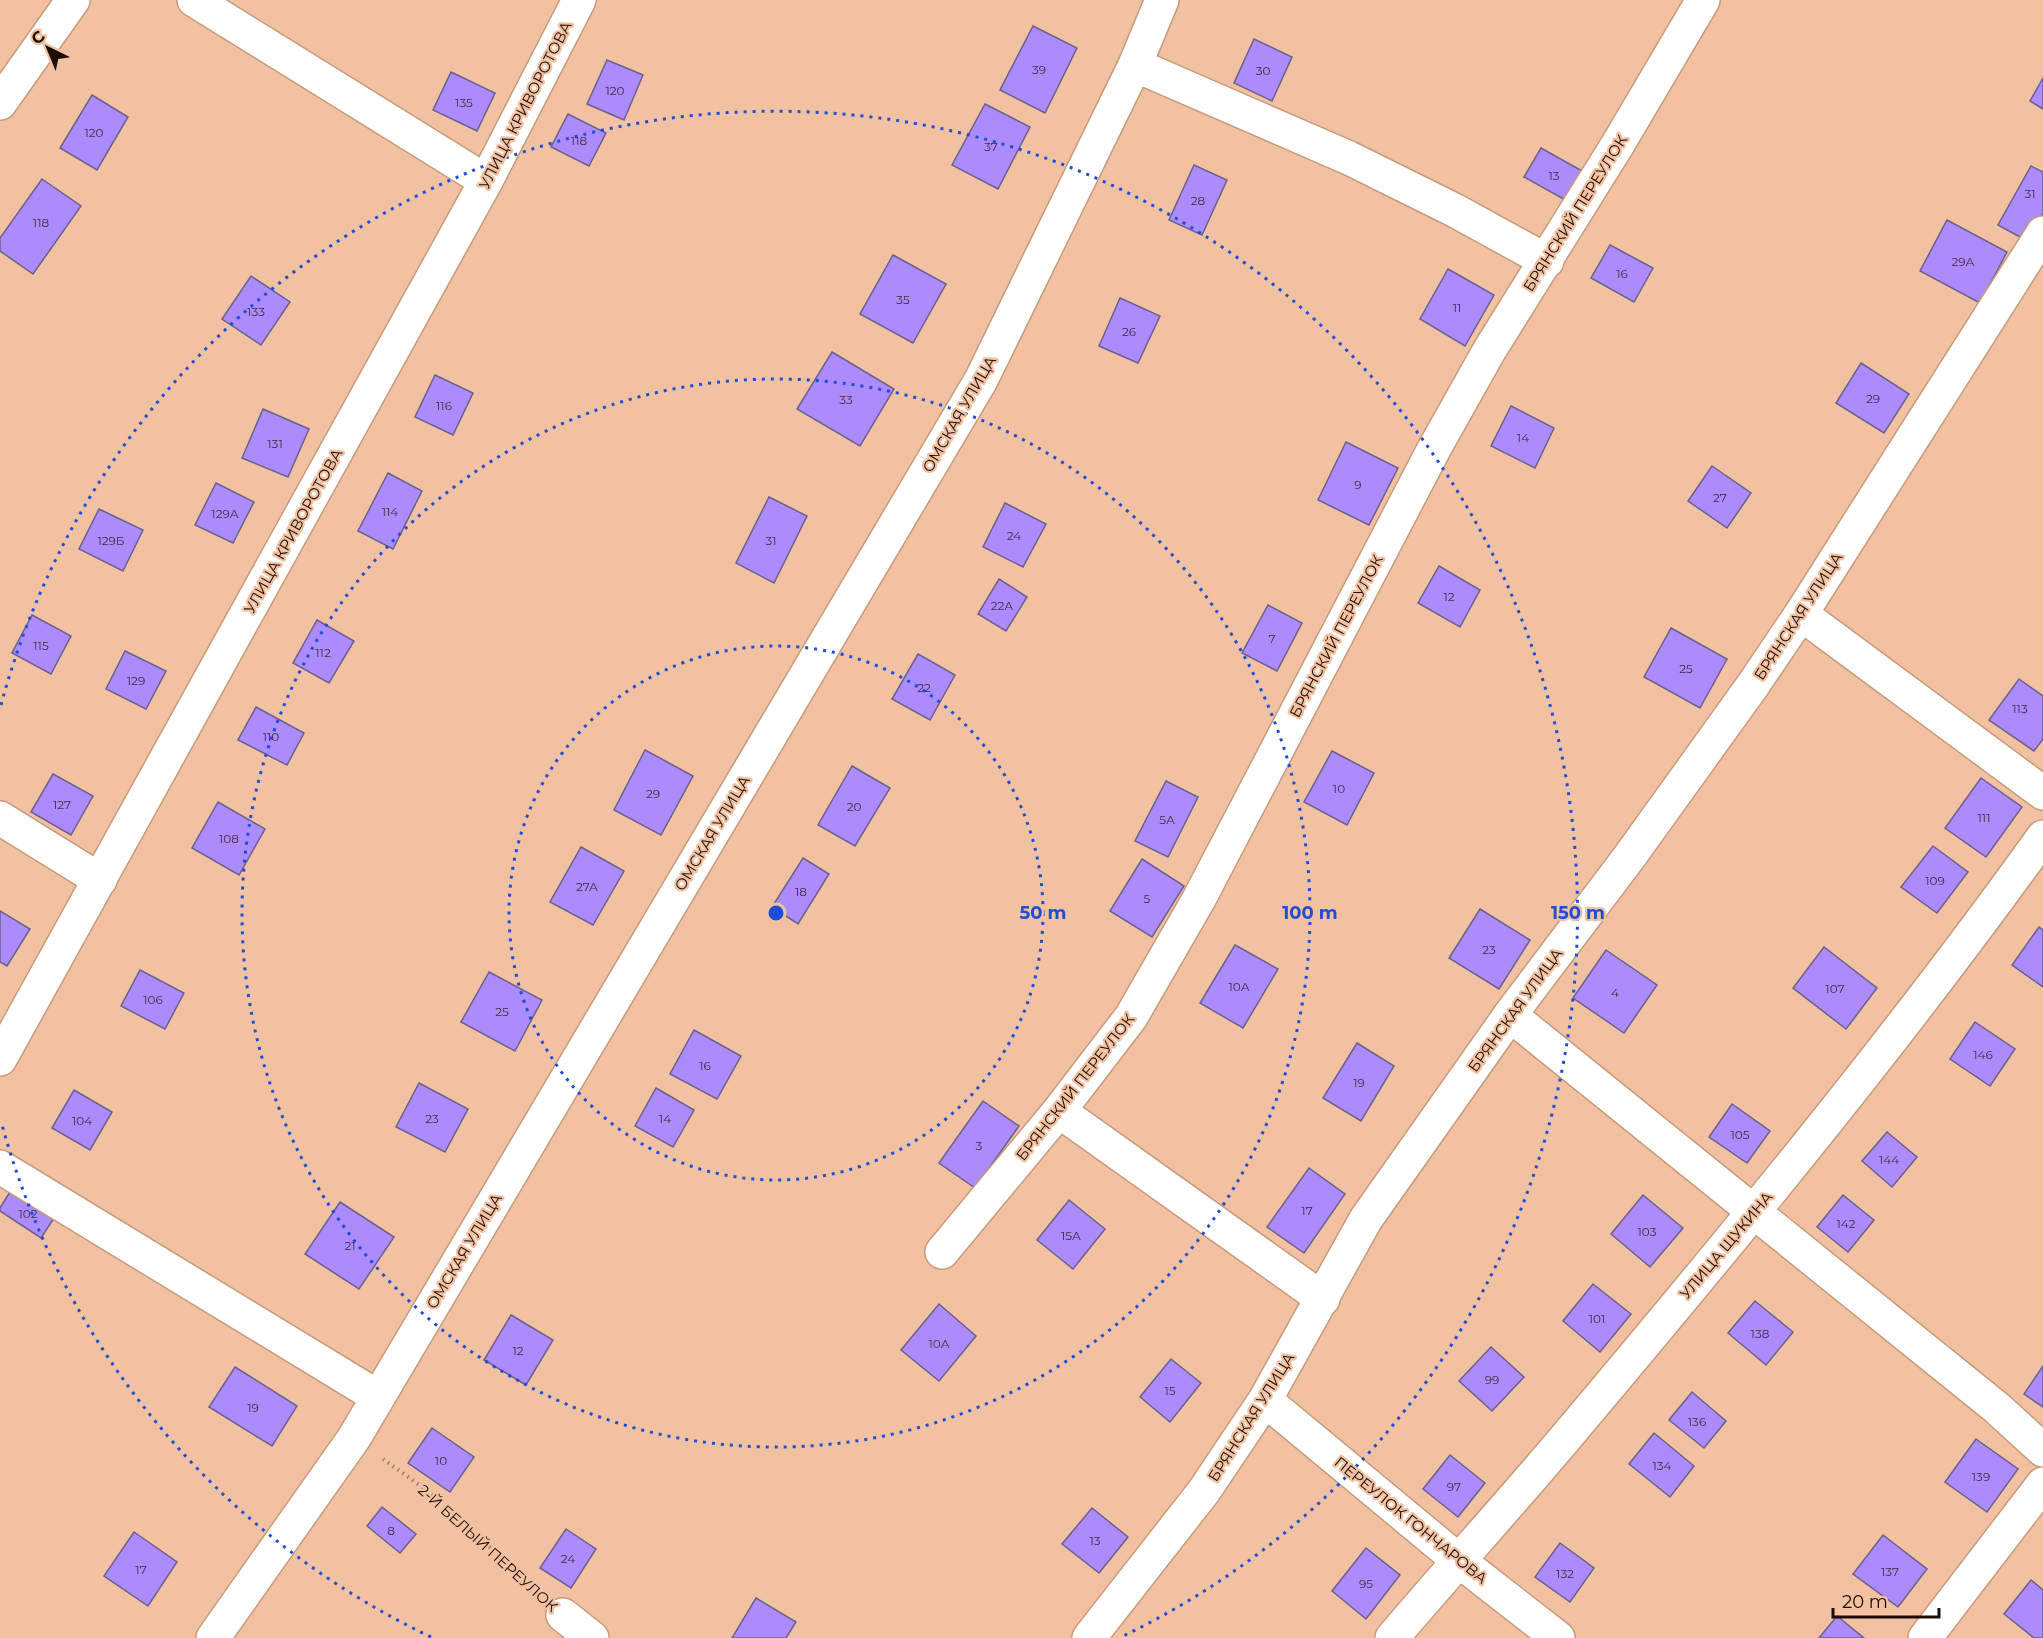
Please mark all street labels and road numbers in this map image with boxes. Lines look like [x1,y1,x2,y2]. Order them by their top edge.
street label: УЛИЦА КРИВОРОТОВА [474,18,576,192]
street label: БРЯНСКИЙ ПЕРЕУЛОК [1519,131,1631,295]
street label: ОМСКАЯ УЛИЦА [918,352,1000,476]
street label: УЛИЦА КРИВОРОТОВА [240,445,346,617]
street label: БРЯНСКАЯ УЛИЦА [1750,549,1846,683]
street label: БРЯНСКИЙ ПЕРЕУЛОК [1285,551,1387,721]
street label: ОМСКАЯ УЛИЦА [670,772,754,894]
street label: БРЯНСКАЯ УЛИЦА [1464,944,1566,1076]
street label: БРЯНСКИЙ ПЕРЕУЛОК [1012,1009,1139,1164]
street label: УЛИЦА ЩУКИНА [1676,1187,1776,1303]
street label: ОМСКАЯ УЛИЦА [422,1190,506,1312]
street label: БРЯНСКАЯ УЛИЦА [1204,1349,1298,1485]
street label: ПЕРЕУЛОК ГОНЧАРОВА [1331,1452,1491,1588]
street label: 2-Й БЕЛЫЙ ПЕРЕУЛОК [414,1480,562,1616]

